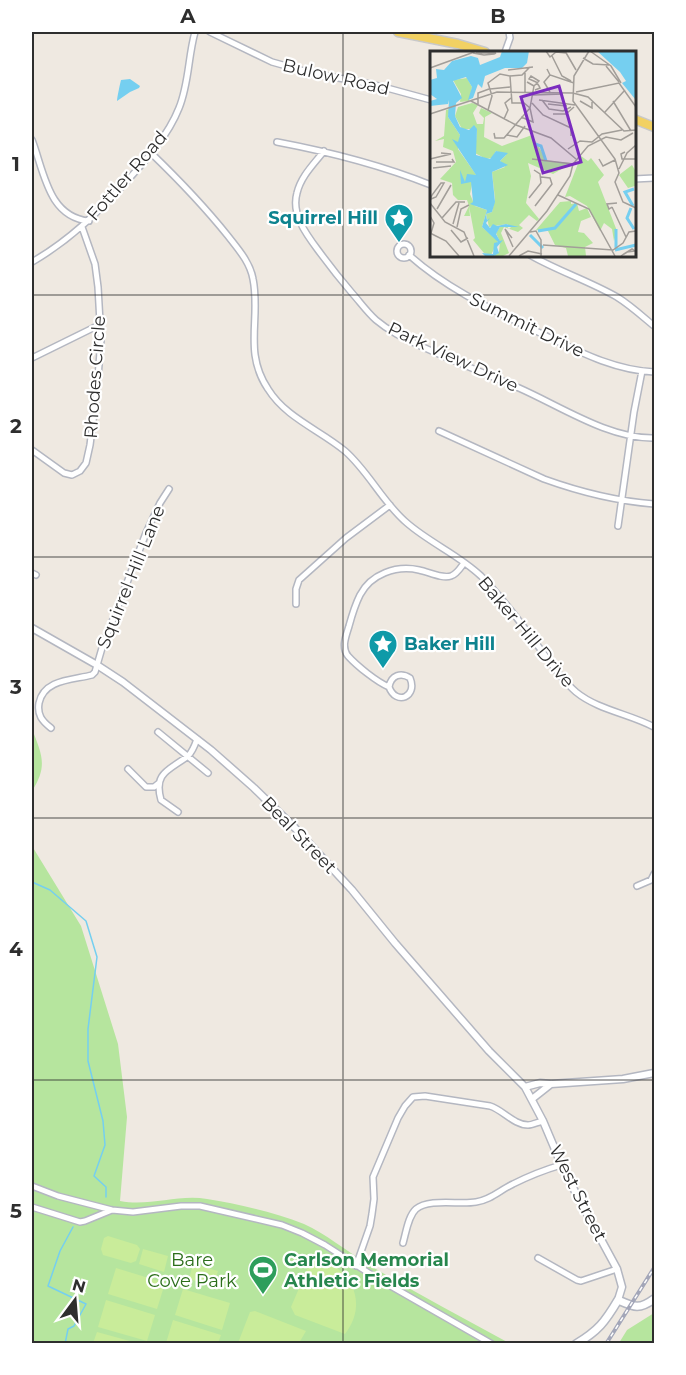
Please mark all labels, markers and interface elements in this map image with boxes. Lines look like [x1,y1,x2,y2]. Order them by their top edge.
text: A [179,4,196,28]
text: B [490,4,506,28]
inset map [430,51,635,256]
street label: Bulow Road [280,54,392,100]
street label: Fottler Road [82,127,172,225]
text: 1 [12,152,20,176]
place icon: Squirrel Hill [383,202,415,244]
place label: Squirrel Hill [268,207,378,229]
street label: Summit Drive [466,288,588,362]
street label: Rhodes Circle [80,315,110,439]
street label: Park View Drive [384,317,522,397]
text: 2 [10,414,22,438]
street label: Squirrel Hill Lane [92,502,170,652]
street label: Baker Hill Drive [473,572,579,692]
place icon: Baker Hill [367,628,399,670]
place label: Baker Hill [404,633,495,655]
text: 3 [9,675,22,699]
street label: Beal Street [257,792,341,878]
text: 4 [9,937,23,961]
street label: West Street [544,1141,612,1245]
text: 5 [10,1199,22,1223]
park label: Bare Cove Park [147,1249,237,1292]
place label: Carlson Memorial Athletic Fields [283,1249,449,1292]
sports icon: Carlson Memorial Athletic Fields [247,1254,279,1296]
north arrow [45,1270,105,1330]
text: N [70,1275,88,1297]

